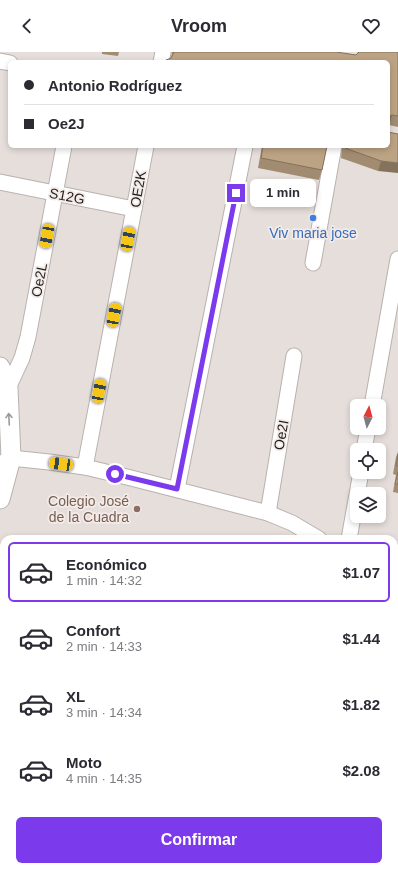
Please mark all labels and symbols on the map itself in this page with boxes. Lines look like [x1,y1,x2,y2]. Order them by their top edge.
street label: OE2K [127,169,149,209]
callout: 1 min [250,179,316,207]
route end [227,184,245,202]
street label: S12G [48,185,86,207]
marker: Viv maria jose [308,213,318,223]
car [39,223,55,249]
place label: Viv maria jose [269,225,357,241]
car [120,226,136,252]
street label: Oe2L [28,261,50,298]
car [106,302,122,328]
car [91,378,107,404]
north arrow [350,399,386,435]
one-way arrow [5,413,13,426]
street label: Oe2I [270,419,292,451]
car [48,456,74,472]
route start [106,465,124,483]
place label: Colegio José de la Cuadra [48,493,129,525]
marker: Colegio José de la Cuadra [132,504,142,514]

